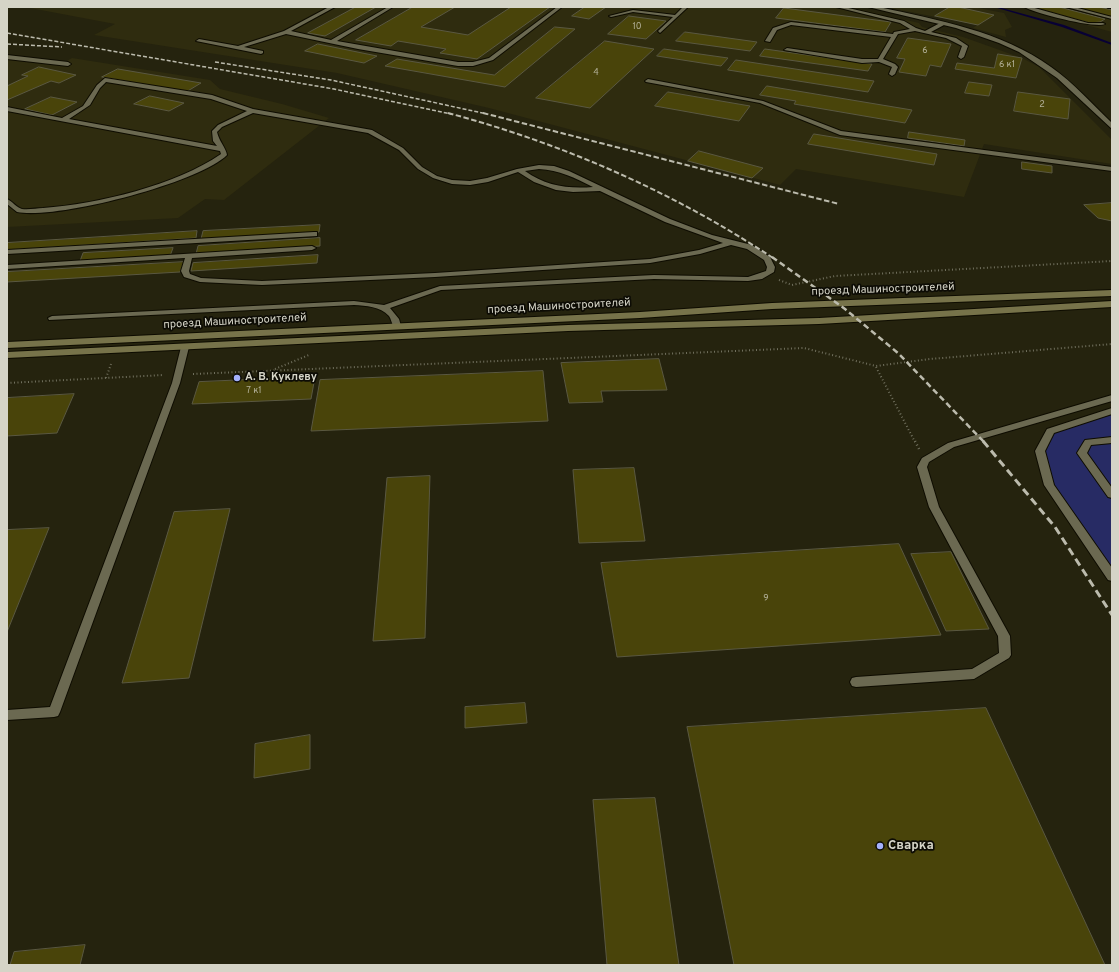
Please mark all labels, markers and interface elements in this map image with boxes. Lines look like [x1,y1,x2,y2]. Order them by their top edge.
house number: 10 [632,22,642,32]
house number: 6 [922,46,928,56]
house number: 6 к1 [999,60,1015,70]
house number: 4 [593,68,599,78]
house number: 2 [1039,100,1045,110]
street label: проезд Машиностроителей [811,281,955,299]
street label: проезд Машиностроителей [487,297,631,317]
street label: проезд Машиностроителей [163,312,307,332]
place label: А. В. Куклеву [245,371,317,385]
marker: А. В. Куклеву [232,373,242,383]
house number: 7 к1 [246,386,262,396]
house number: 9 [763,594,769,604]
place label: Сварка [888,838,934,854]
marker: Сварка [875,841,885,851]

